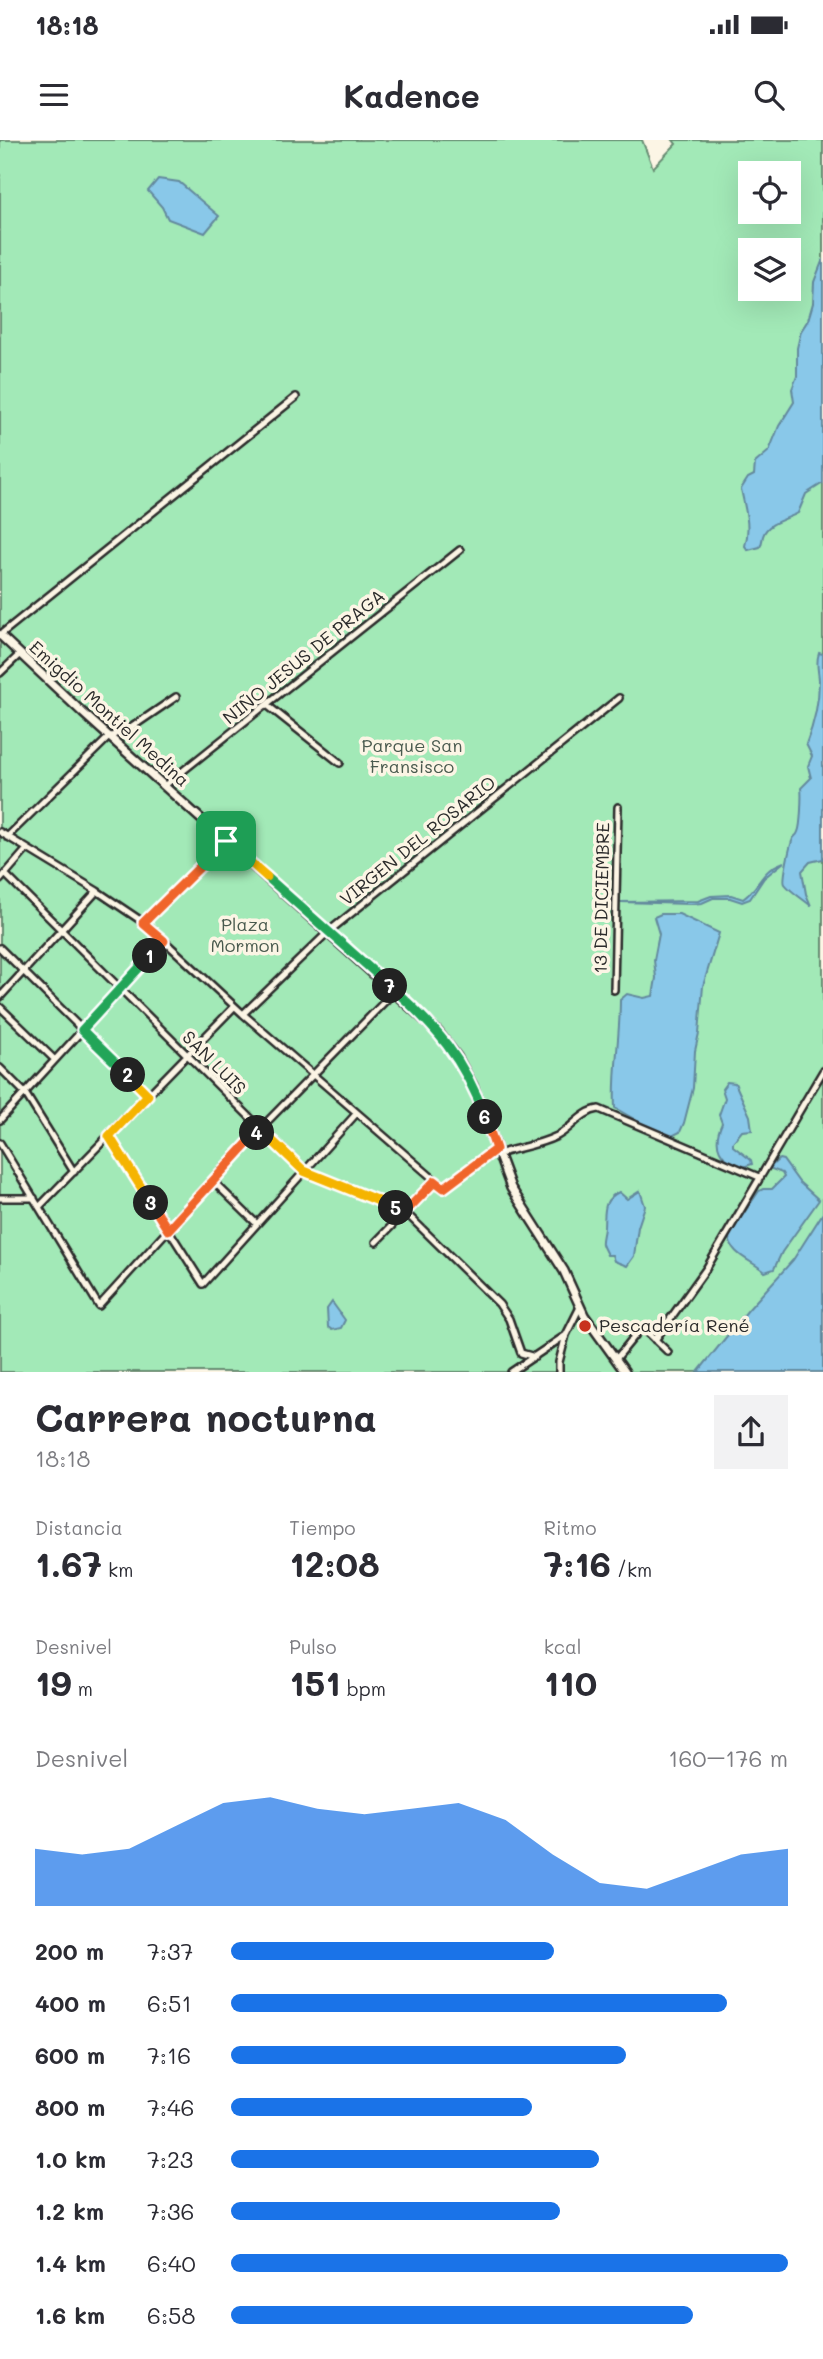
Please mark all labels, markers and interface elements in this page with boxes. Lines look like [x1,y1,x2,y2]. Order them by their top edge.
text: 18:18 [35,8,99,42]
text: Kadence [343,74,480,116]
icon: menu [35,76,73,114]
icon: search [750,76,788,114]
map controls [738,161,801,301]
button: locate [738,161,801,224]
button: layers [738,238,801,301]
street label: NIÑO JESUS DE PRAGA [217,583,389,729]
street label: Emigdio Montiel Medina [25,635,195,792]
park label: Parque San Fransisco [362,733,462,778]
street label: VIRGEN DEL ROSARIO [335,770,500,910]
pin [196,811,256,871]
icon: arrive [207,822,245,860]
street label: 13 DE DICIEMBRE [588,822,614,974]
park label: Plaza Mormon [210,912,280,957]
pin: 1 [132,938,168,974]
text: 1 [145,943,154,968]
pin: 7 [372,968,408,1004]
text: 7 [384,973,395,998]
street label: SAN LUIS [178,1025,252,1099]
pin: 2 [110,1058,146,1093]
text: 2 [122,1062,133,1087]
pin: 6 [468,1100,503,1135]
text: 6 [479,1104,490,1129]
pin: 4 [240,1116,274,1150]
text: 4 [250,1120,263,1145]
pin: 3 [134,1186,168,1220]
text: 3 [145,1190,156,1215]
pin: 5 [378,1190,414,1226]
text: 5 [390,1195,401,1220]
place label: Pescadería René [599,1313,750,1337]
marker: Pescadería René [577,1318,593,1334]
text: Carrera nocturna [35,1392,377,1442]
button: share [714,1395,788,1469]
text: 18:18 [35,1443,91,1473]
text: Distancia [35,1515,123,1540]
text: Tiempo [289,1515,356,1540]
text: Ritmo [544,1515,596,1540]
text: 1.67 [35,1540,102,1586]
text: 12:08 [289,1540,380,1586]
text: 7:16 [544,1540,611,1586]
text: km [102,1557,133,1582]
text: /km [611,1557,652,1582]
text: Desnivel [35,1634,112,1659]
text: Pulso [289,1634,337,1659]
text: kcal [544,1634,582,1659]
text: 19 [35,1659,72,1705]
text: 151 [289,1659,341,1705]
text: 110 [544,1659,597,1705]
text: m [72,1676,93,1701]
text: bpm [341,1676,386,1701]
text: Desnivel [35,1743,128,1773]
text: 160–176 m [668,1743,788,1773]
text: 200 m [35,1936,104,1966]
text: 7:37 [147,1936,193,1966]
text: 400 m [35,1988,106,2018]
text: 6:51 [147,1988,192,2018]
text: 600 m [35,2040,105,2070]
text: 7:16 [147,2040,191,2070]
text: 800 m [35,2092,105,2122]
text: 7:46 [147,2092,194,2122]
text: 1.0 km [35,2144,106,2174]
text: 7:23 [147,2144,193,2174]
text: 1.2 km [35,2196,104,2226]
text: 7:36 [147,2196,194,2226]
text: 1.4 km [35,2248,106,2278]
text: 6:40 [147,2248,196,2278]
text: 1.6 km [35,2300,105,2330]
text: 6:58 [147,2300,195,2330]

